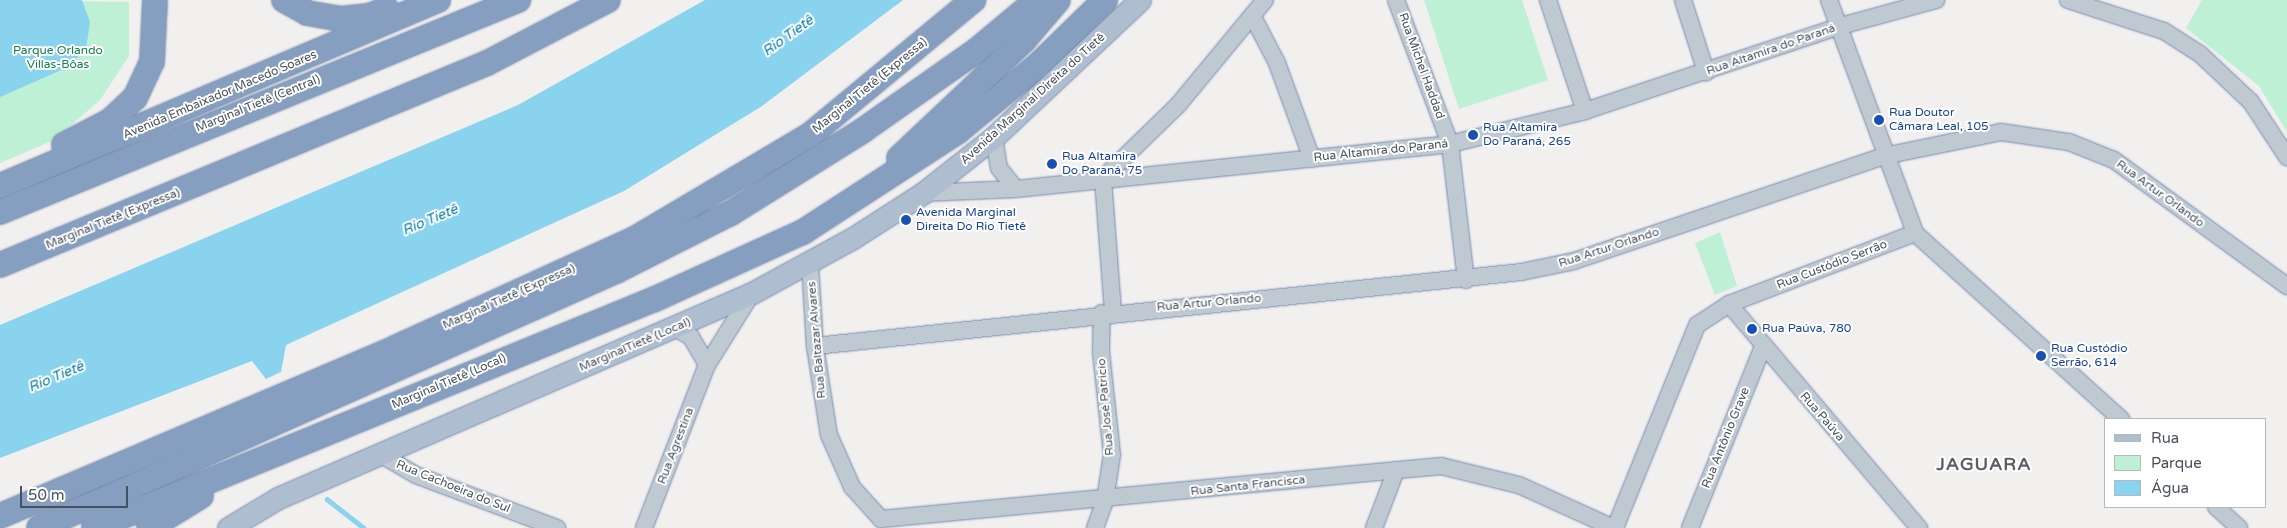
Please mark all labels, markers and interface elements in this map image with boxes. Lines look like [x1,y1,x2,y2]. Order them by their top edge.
street label: Rua Michel Haddad [1395,11,1447,121]
water label: Rio Tietê [759,12,817,60]
street label: Rua Altamira do Paraná [1705,21,1837,79]
street label: Avenida Marginal Direita do Tietê [958,30,1108,168]
street label: Marginal Tietê (Expressa) [810,35,930,137]
park label: Parque Orlando Villas-Bôas [13,44,103,72]
street label: Avenida Embaixador Macedo Soares [121,48,319,142]
street label: Marginal Tietê (Central) [194,72,322,136]
place label: Rua Doutor Câmara Leal, 105 [1889,106,1989,134]
marker: Rua Doutor Câmara Leal, 105 [1873,114,1885,126]
place label: Rua Altamira Do Paraná, 265 [1483,121,1571,149]
marker: Rua Altamira Do Paraná, 265 [1467,129,1479,141]
street label: Rua Altamira do Paraná [1313,137,1449,165]
place label: Rua Altamira Do Paraná, 75 [1062,150,1142,178]
street label: Rua Artur Orlando [2113,157,2207,231]
marker: Rua Altamira Do Paraná, 75 [1046,158,1058,170]
street label: Marginal Tietê (Expressa) [44,185,182,253]
water label: Rio Tietê [400,201,460,239]
place label: Avenida Marginal Direita Do Rio Tietê [916,206,1026,234]
marker: Avenida Marginal Direita Do Rio Tietê [900,214,912,226]
street label: Rua Artur Orlando [1557,225,1661,271]
street label: Rua Custódio Serrão [1775,237,1889,293]
street label: Marginal Tietê (Expressa) [441,261,577,333]
street label: Rua Baltazar Alvares [805,281,829,399]
street label: Rua Artur Orlando [1156,291,1262,315]
street label: MarginalTietê (Local) [577,315,693,375]
place label: Rua Paúva, 780 [1762,322,1851,336]
marker: Rua Paúva, 780 [1746,323,1758,335]
place label: Rua Custódio Serrão, 614 [2051,342,2128,370]
marker: Rua Custódio Serrão, 614 [2035,350,2047,362]
street label: Marginal Tietê (Local) [390,351,508,413]
water label: Rio Tietê [26,358,86,396]
street label: Rua José Patricio [1095,358,1117,456]
street label: Rua Antônio Grave [1699,385,1753,491]
street label: Rua Paúva [1797,389,1847,445]
street label: Rua Agrestina [655,406,697,486]
legend [2104,418,2267,508]
text: Rua [2151,429,2179,447]
district label: JAGUARA [1936,453,2032,475]
text: Parque [2151,454,2202,472]
street label: Rua Cachoeira do Sul [394,458,512,516]
street label: Rua Santa Francisca [1190,473,1306,499]
scale bar [22,476,130,508]
text: Água [2151,479,2189,497]
text: 50 m [28,486,65,504]

